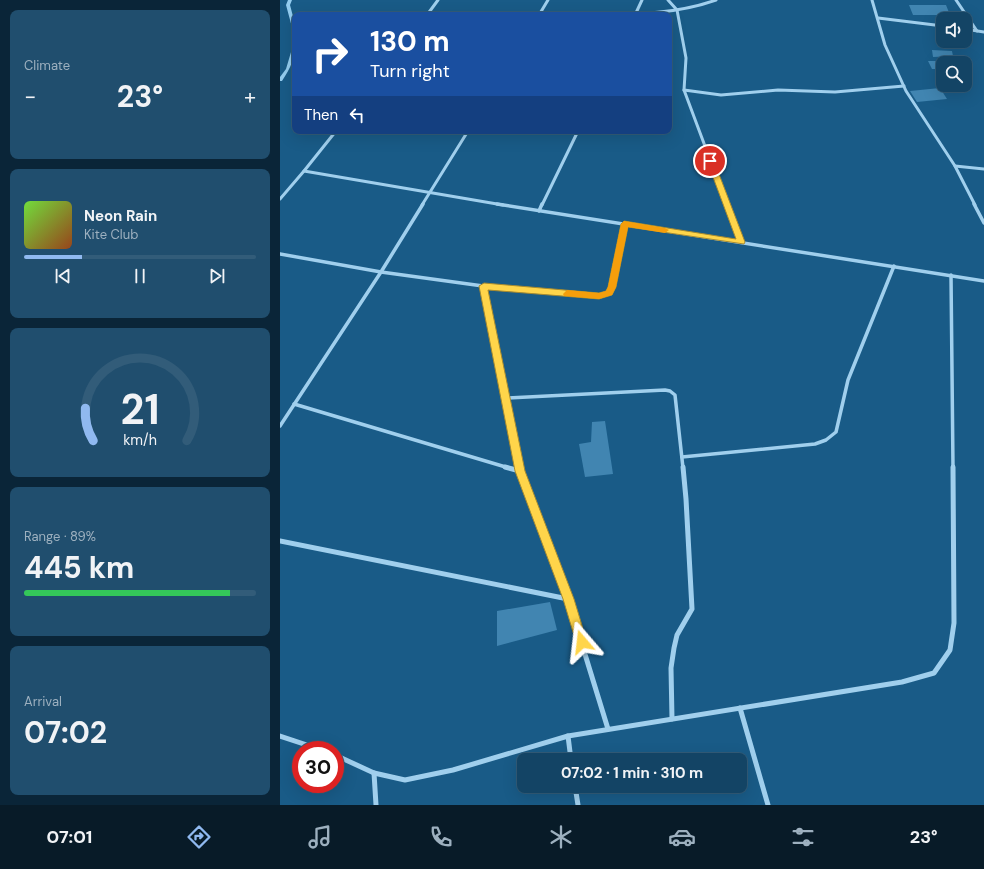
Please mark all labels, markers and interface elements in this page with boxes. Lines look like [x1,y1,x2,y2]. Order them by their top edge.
map controls [936,12,972,92]
button: sound [936,12,972,48]
text: 130 m [370,23,450,60]
icon: right [304,28,356,80]
button: search [936,56,972,92]
text: Climate [24,57,70,74]
text: Turn right [370,59,450,83]
text: 23° [117,77,163,116]
text: − [24,82,36,111]
text: + [244,82,256,111]
icon: left [346,104,368,126]
text: Then [304,105,338,125]
pin [693,144,727,178]
icon: arrive [699,150,721,172]
text: Neon Rain [84,206,157,226]
text: Kite Club [84,226,138,243]
icon: previous [52,265,74,287]
icon: pause [129,265,151,287]
icon: next [206,265,228,287]
text: 21 [120,382,160,436]
text: km/h [123,430,157,448]
text: Range · 89% [24,528,96,545]
text: 445 km [24,548,134,587]
position arrow [561,621,603,663]
text: Arrival [24,693,62,710]
text: 07:02 [24,713,107,752]
speed limit sign: 30 [292,741,344,793]
text: 07:02 · 1 min · 310 m [561,763,703,783]
icon: directions [185,823,213,851]
icon: music [306,823,334,851]
icon: phone [427,823,455,851]
icon: climate [547,823,575,851]
icon: car [668,823,696,851]
icon: filters [789,823,817,851]
text: 07:01 [46,825,92,849]
text: 23° [910,825,938,849]

